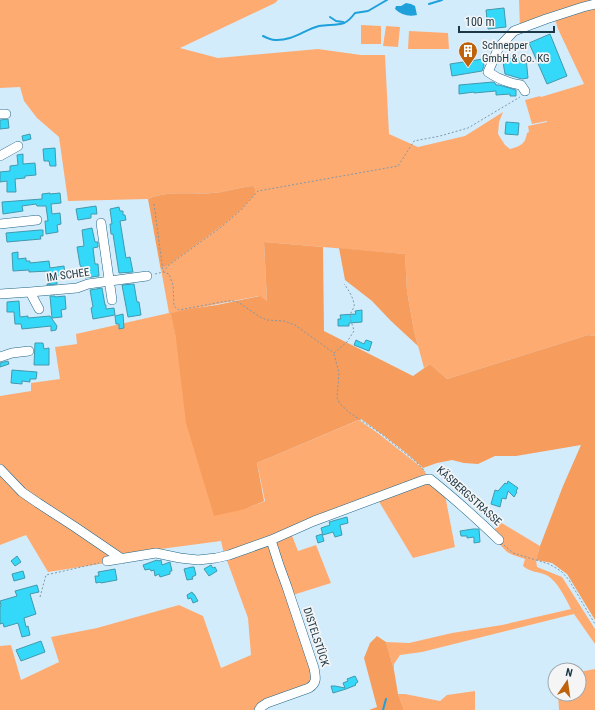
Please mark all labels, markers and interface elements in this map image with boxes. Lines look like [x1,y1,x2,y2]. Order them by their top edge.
scale bar [459,8,554,34]
text: 100 m [465,15,495,29]
place label: Schnepper GmbH & Co. KG [482,39,550,65]
building icon: Schnepper GmbH & Co. KG [457,40,479,68]
street label: IM SCHEE [46,265,91,284]
street label: KÄSBERGSTRASSE [434,464,504,529]
street label: DISTELSTÜCK [300,606,332,668]
north arrow [547,662,587,702]
text: N [564,666,574,680]

